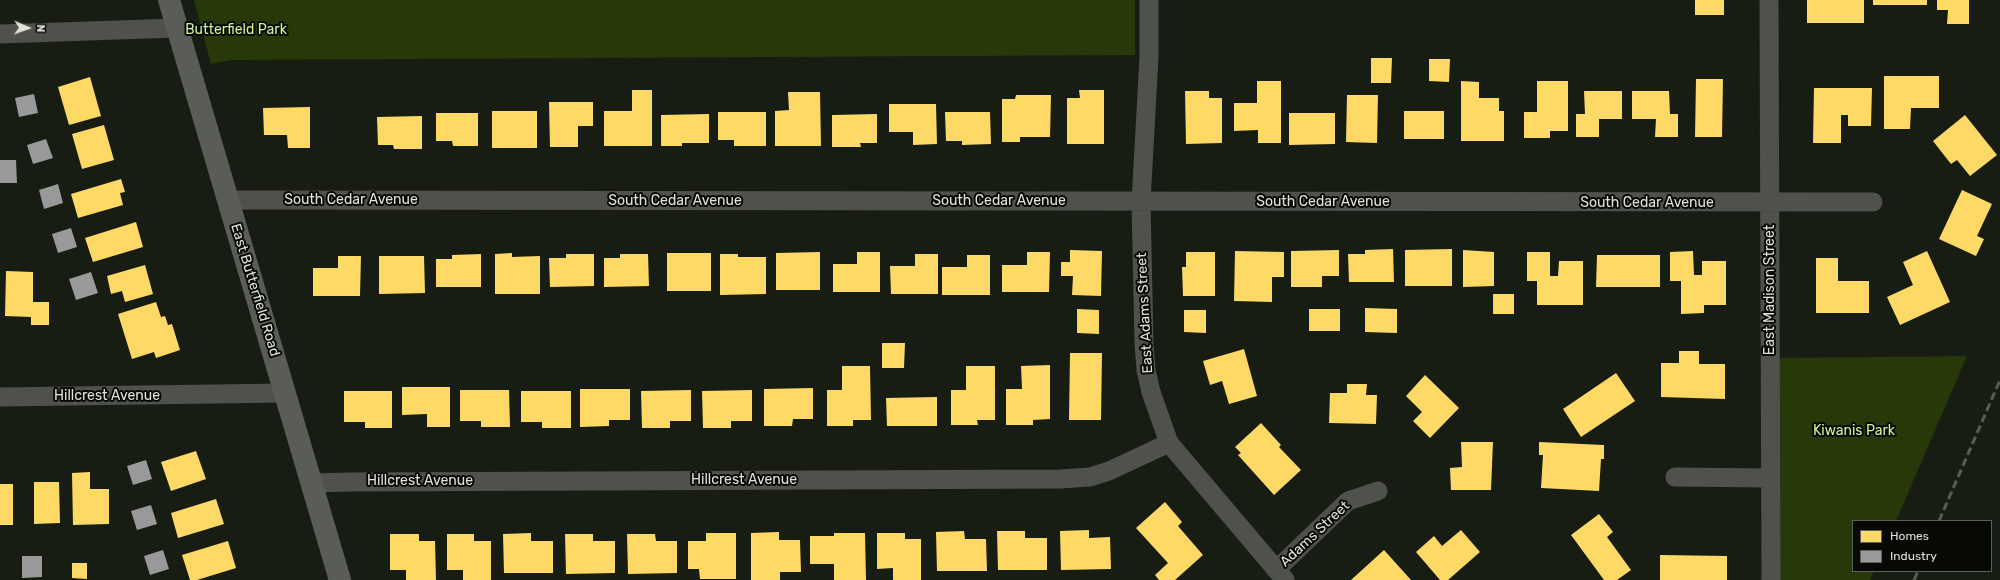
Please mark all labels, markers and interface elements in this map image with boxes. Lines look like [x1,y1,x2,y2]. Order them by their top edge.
north arrow [8,8,48,48]
park label: Butterfield Park [185,22,287,38]
text: N [34,24,47,33]
street label: South Cedar Avenue [284,192,418,208]
street label: South Cedar Avenue [608,193,742,209]
street label: South Cedar Avenue [932,193,1066,209]
street label: South Cedar Avenue [1256,194,1390,210]
street label: South Cedar Avenue [1580,195,1714,211]
street label: East Butterfield Road [227,222,283,358]
street label: East Madison Street [1762,225,1778,355]
street label: East Adams Street [1133,252,1157,374]
street label: Hillcrest Avenue [54,388,160,404]
park label: Kiwanis Park [1813,423,1895,439]
street label: Hillcrest Avenue [691,472,797,488]
street label: Hillcrest Avenue [367,473,473,489]
street label: Adams Street [1277,498,1353,570]
legend [1852,520,1992,572]
text: Homes [1890,529,1929,543]
text: Industry [1890,549,1937,563]

